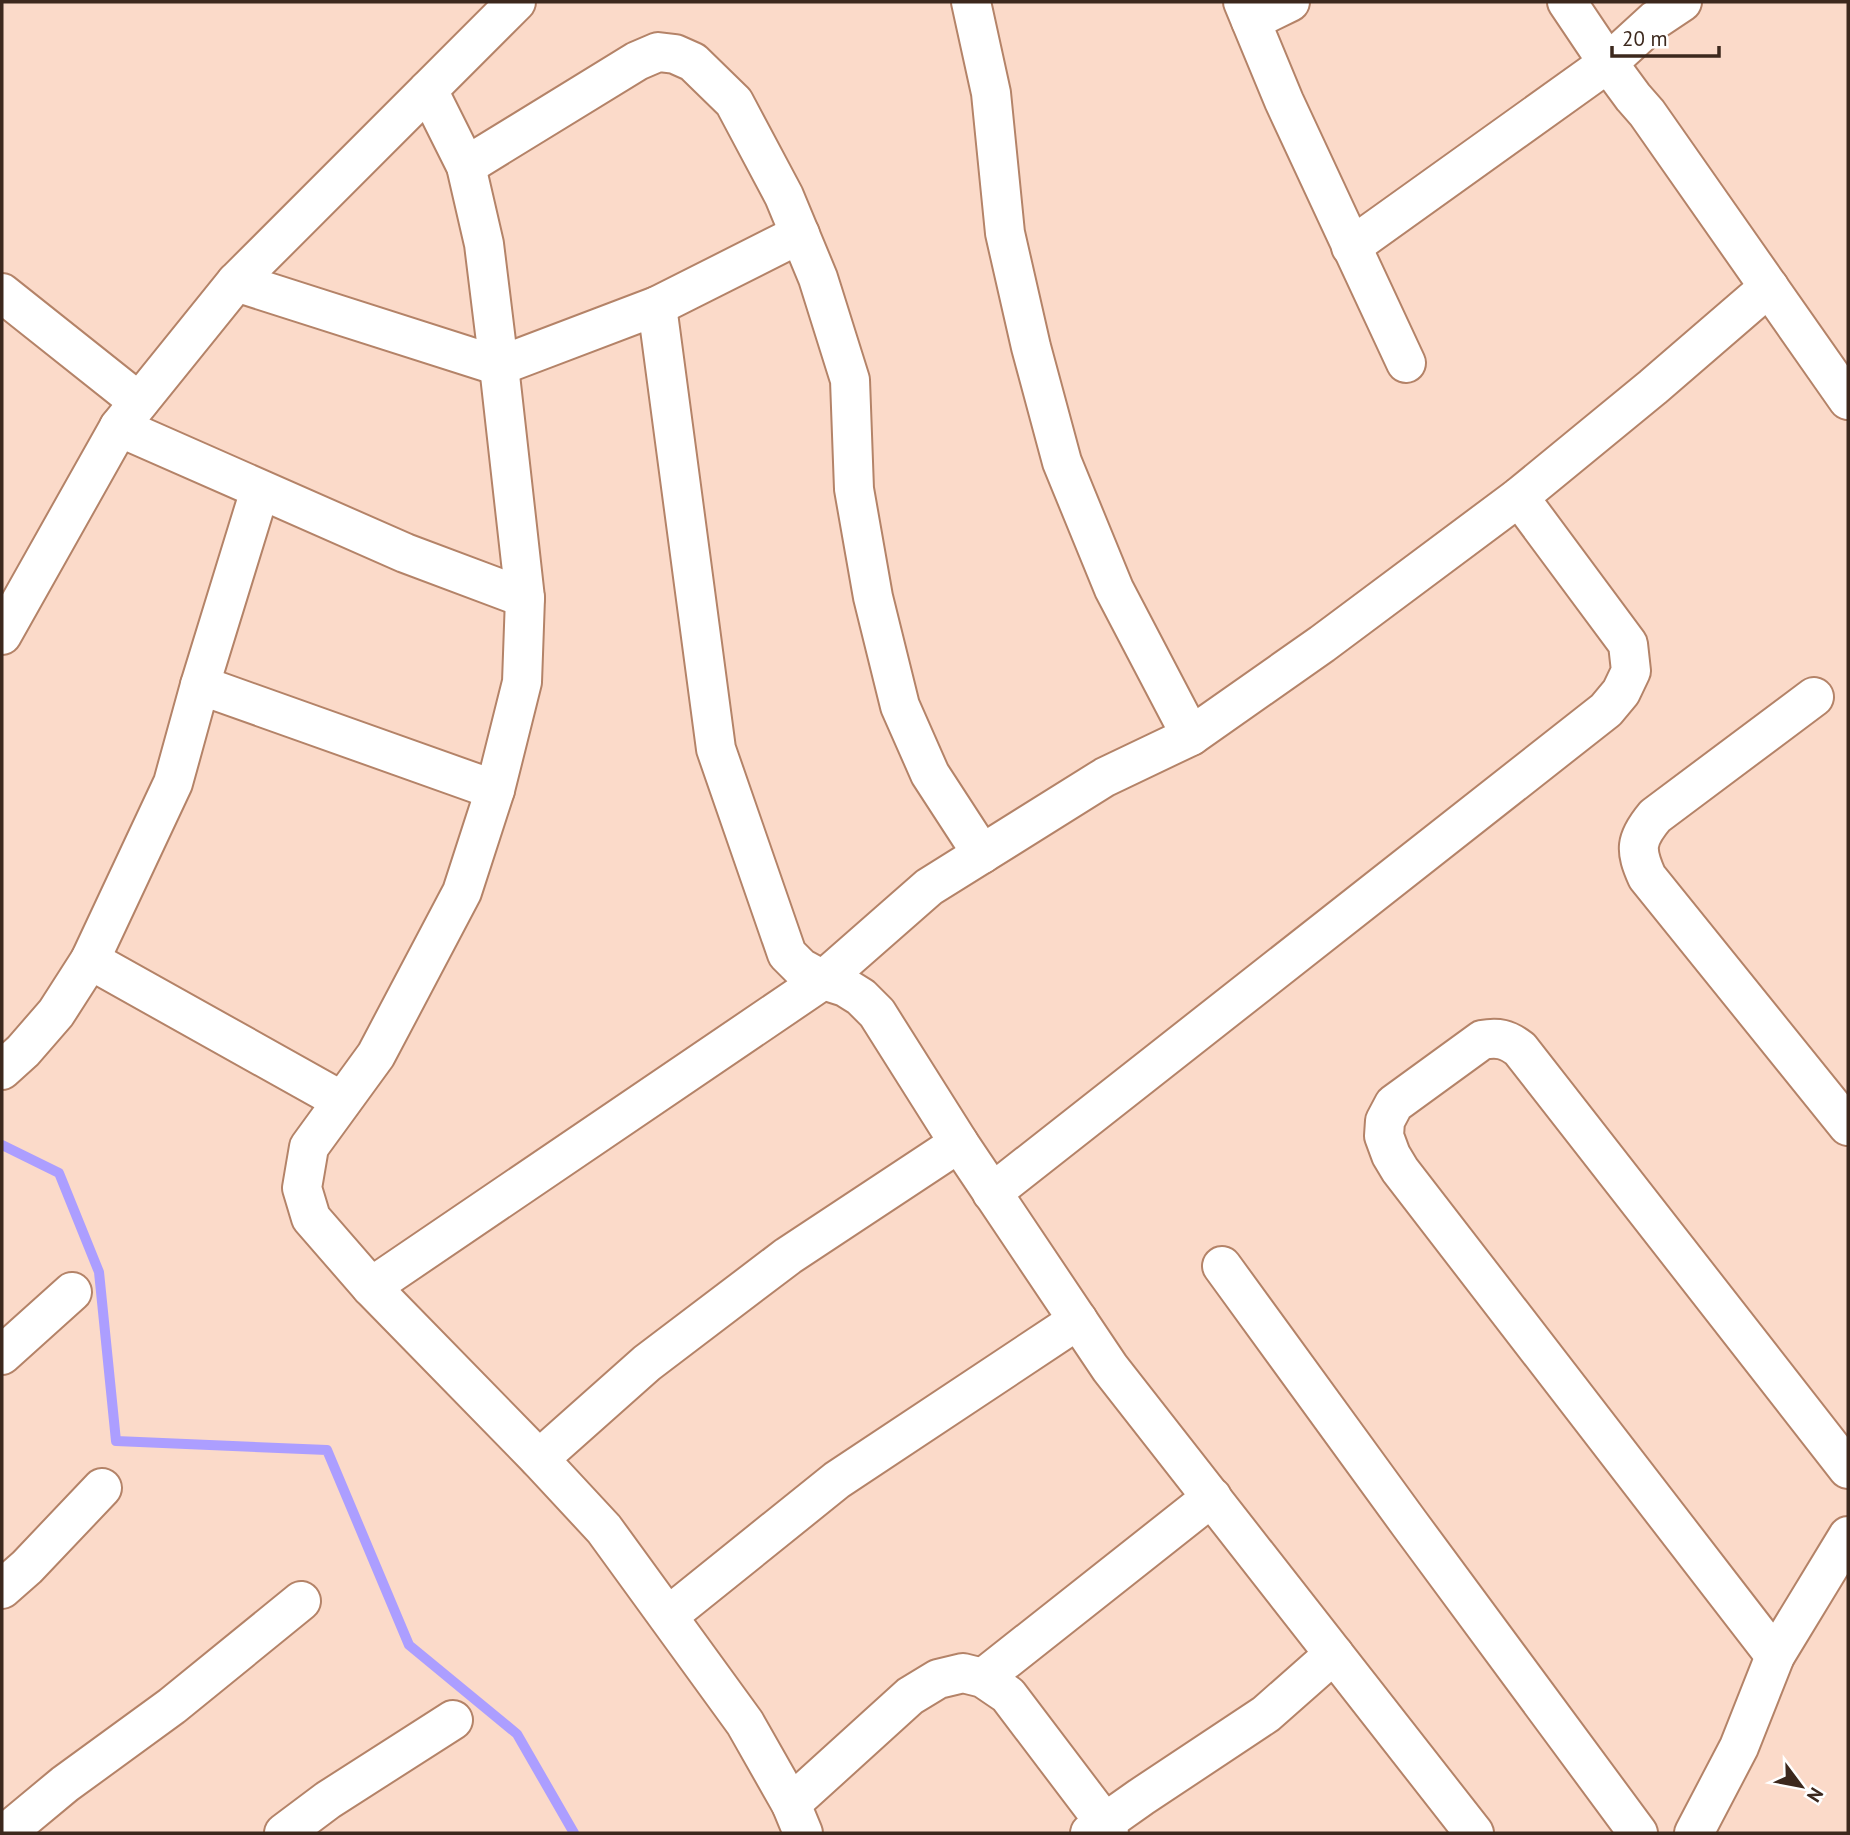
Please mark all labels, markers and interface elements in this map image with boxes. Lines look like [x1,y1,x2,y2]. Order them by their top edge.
scale bar [1612,14,1719,58]
text: 20 m [1622,25,1668,52]
north arrow [1766,1751,1836,1821]
text: N [1802,1783,1829,1807]

